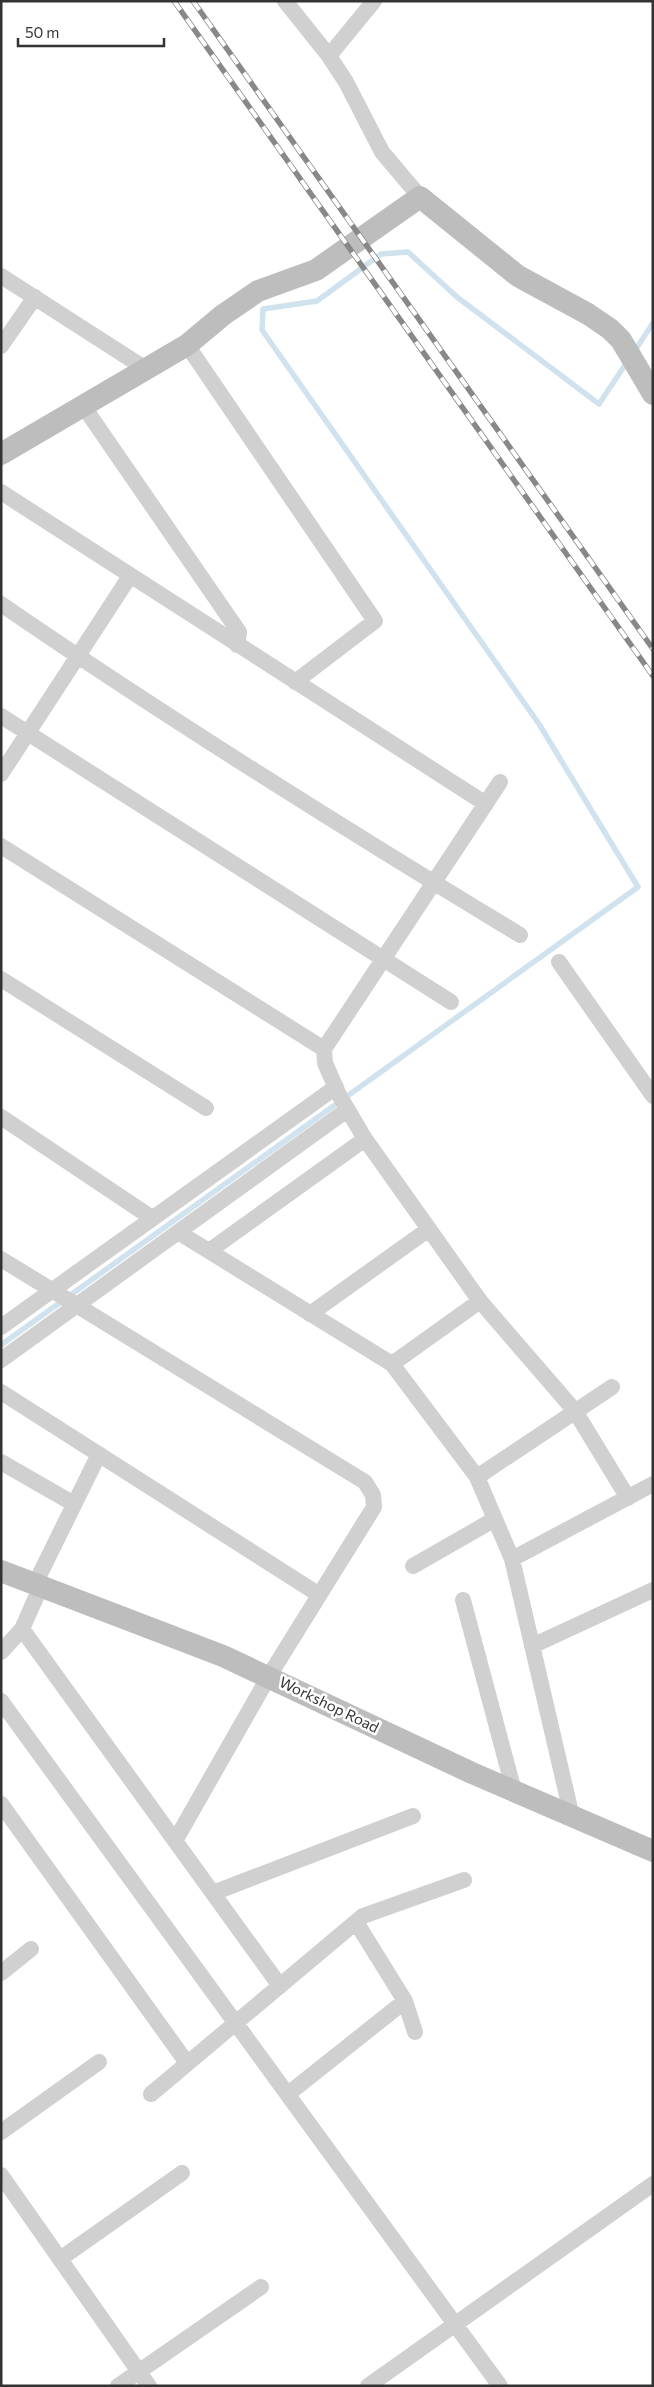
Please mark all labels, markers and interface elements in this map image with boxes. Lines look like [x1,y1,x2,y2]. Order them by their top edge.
scale bar [18,15,164,47]
text: 50 m [25,23,59,41]
street label: Workshop Road [277,1672,382,1736]

